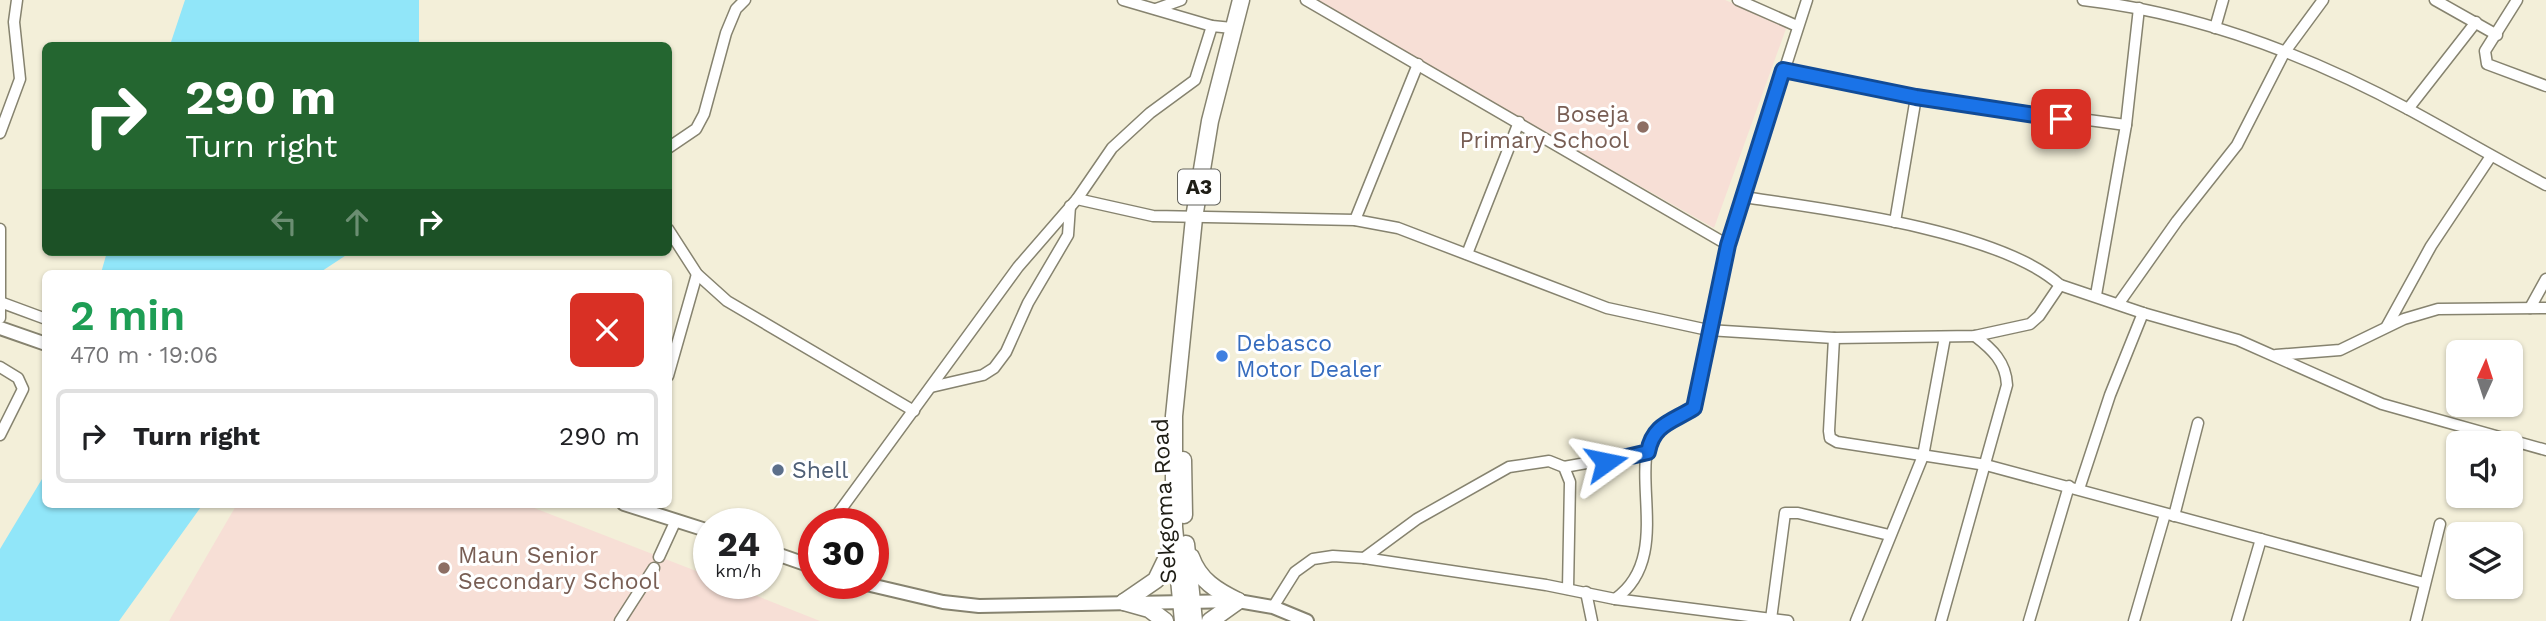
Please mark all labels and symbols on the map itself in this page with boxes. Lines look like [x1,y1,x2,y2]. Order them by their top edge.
pin [2031,89,2091,149]
place label: Boseja Primary School [1460,101,1629,154]
marker: Boseja Primary School [1635,119,1651,135]
road number: A3 [1178,170,1220,204]
place label: Debasco Motor Dealer [1236,330,1382,383]
north arrow [2446,340,2524,416]
marker: Debasco Motor Dealer [1214,348,1230,364]
street label: Sekgoma Road [1147,418,1182,584]
position arrow [1569,425,1643,499]
place label: Shell [792,457,848,484]
marker: Shell [770,462,786,478]
speed limit sign: 30 [798,508,889,599]
place label: Maun Senior Secondary School [458,542,659,595]
marker: Maun Senior Secondary School [436,560,452,576]

